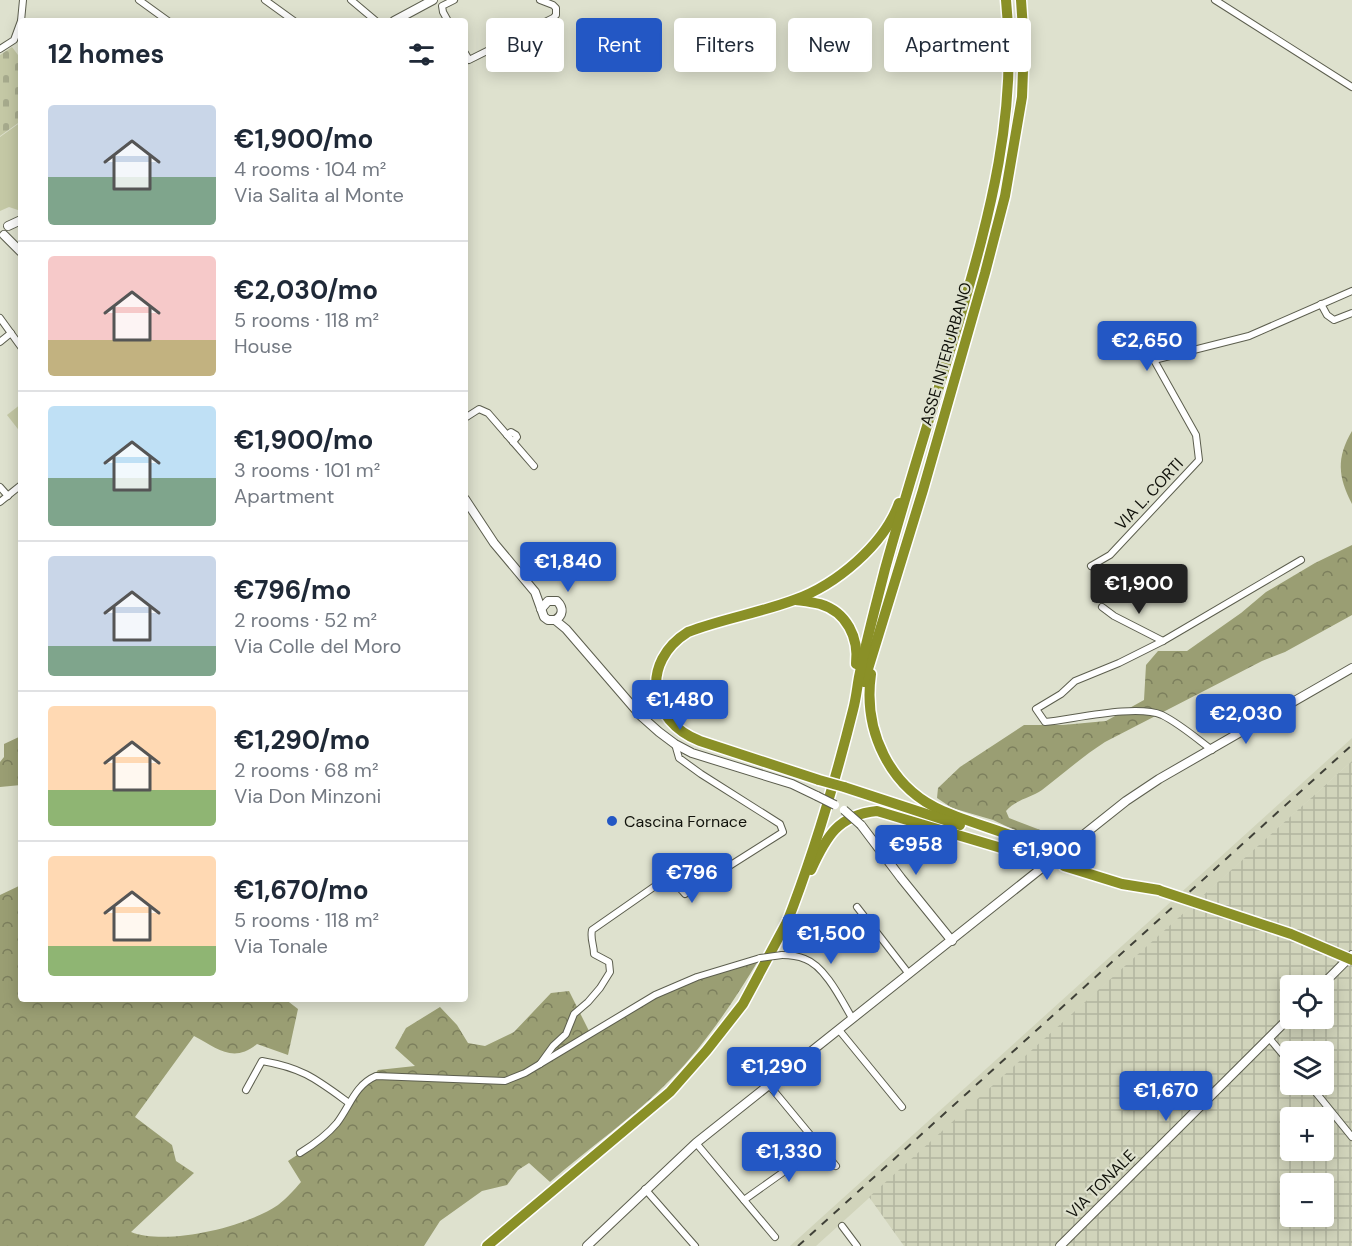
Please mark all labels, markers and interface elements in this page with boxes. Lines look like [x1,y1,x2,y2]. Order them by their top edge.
chip: Buy [486,18,564,72]
chip: Rent [576,18,662,72]
chip: Filters [674,18,776,72]
chip: New [788,18,872,72]
chip: Apartment [884,18,1031,72]
text: 12 homes [48,37,164,71]
icon: filters [405,38,438,71]
text: €1,900/mo [234,122,373,156]
icon: home [96,129,168,201]
text: 4 rooms · 104 m² [234,156,386,182]
text: Via Salita al Monte [234,182,404,208]
text: €2,030/mo [234,273,378,307]
icon: home [96,280,168,352]
street label: ASSE INTERURBANO [915,280,977,428]
text: 5 rooms · 118 m² [234,307,379,333]
pin: €2,650 [1098,321,1196,372]
text: €2,650 [1111,327,1183,353]
text: House [234,333,292,359]
text: €1,900/mo [234,423,373,457]
icon: home [96,430,168,502]
street label: VIA L. CORTI [1110,453,1188,535]
text: 3 rooms · 101 m² [234,457,380,483]
text: Apartment [234,483,334,509]
pin: €1,840 [519,542,617,593]
text: €1,840 [534,548,602,574]
pin: €1,900 [1090,564,1188,615]
text: €1,900 [1105,570,1173,596]
text: €796/mo [234,573,351,607]
icon: home [96,580,168,652]
text: 2 rooms · 52 m² [234,607,377,633]
text: Via Colle del Moro [234,633,401,659]
pin: €1,480 [631,680,729,731]
text: €1,480 [646,686,714,712]
pin: €2,030 [1197,694,1295,745]
text: €2,030 [1210,700,1282,726]
text: €1,290/mo [234,723,370,757]
icon: home [96,730,168,802]
text: 2 rooms · 68 m² [234,757,379,783]
text: Via Don Minzoni [234,783,381,809]
place label: Cascina Fornace [624,811,747,832]
marker: Cascina Fornace [605,814,619,828]
pin: €958 [880,825,952,876]
pin: €1,900 [998,830,1096,881]
text: €958 [889,831,943,857]
text: €1,900 [1013,836,1081,862]
pin: €796 [656,853,728,904]
text: €796 [666,859,718,885]
text: €1,670/mo [234,873,369,907]
icon: home [96,880,168,952]
text: 5 rooms · 118 m² [234,907,379,933]
pin: €1,500 [782,914,880,965]
text: €1,500 [797,920,865,946]
text: Via Tonale [234,933,328,959]
map controls [1280,975,1334,1227]
button: locate [1280,975,1334,1029]
button: layers [1280,1041,1334,1095]
pin: €1,290 [725,1047,823,1098]
text: €1,290 [741,1053,807,1079]
pin: €1,670 [1117,1071,1215,1122]
text: €1,670 [1133,1077,1199,1103]
button: + [1280,1107,1334,1161]
pin: €1,330 [740,1132,838,1183]
text: €1,330 [756,1138,822,1164]
street label: VIA TONALE [1062,1145,1140,1223]
button: − [1280,1173,1334,1227]

